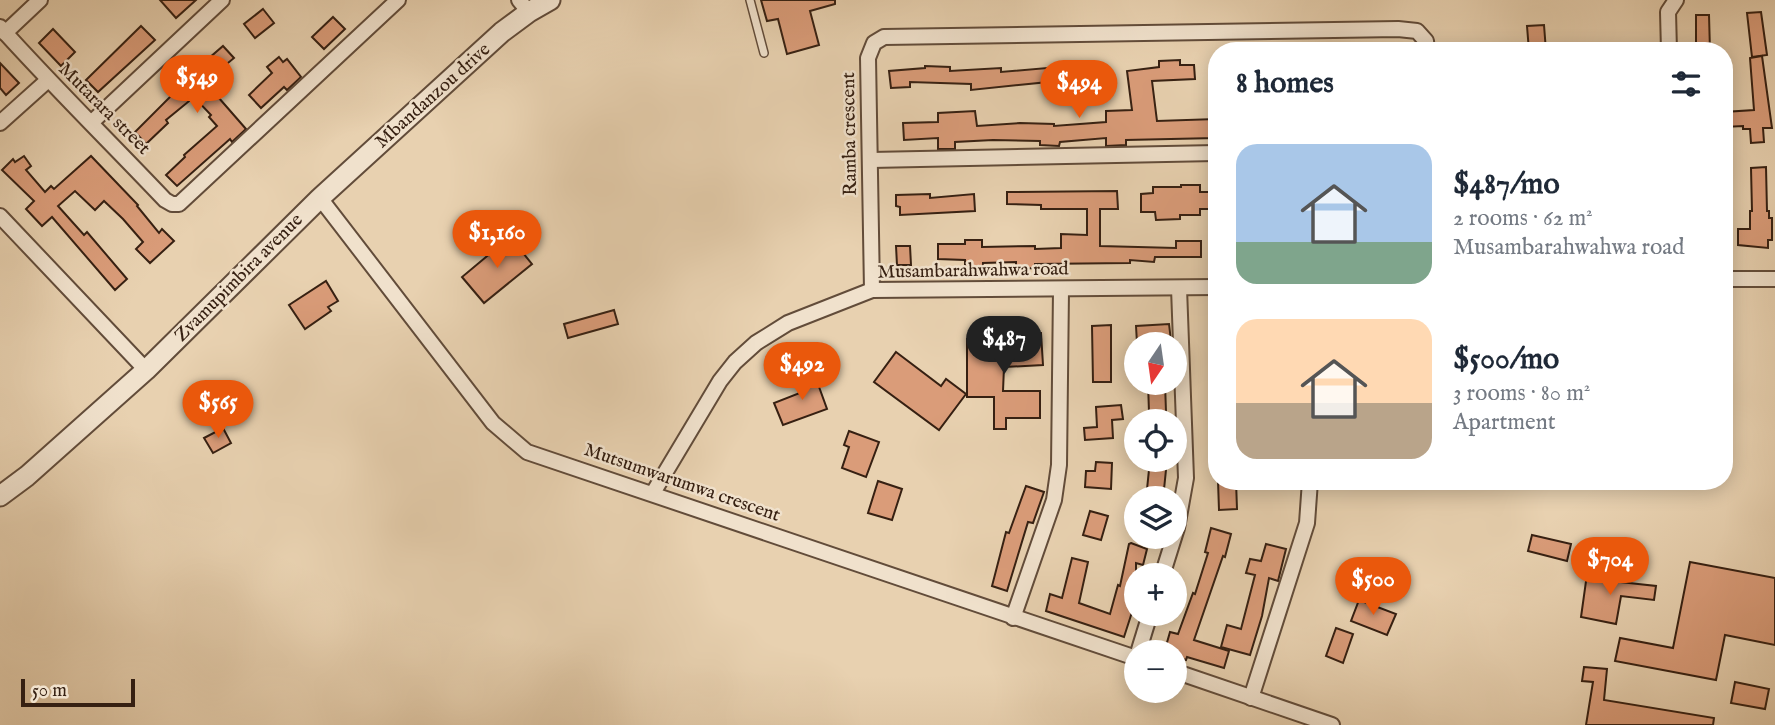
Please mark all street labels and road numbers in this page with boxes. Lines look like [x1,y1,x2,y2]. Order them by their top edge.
street label: Mbandanzou drive [370,38,496,154]
street label: Mutarara street [53,58,156,161]
street label: Ramba crescent [837,71,863,196]
street label: Zvamupimbira avenue [170,208,309,347]
street label: Musambarahwahwa road [877,257,1070,285]
street label: Mutsumwarumwa crescent [581,438,784,528]

